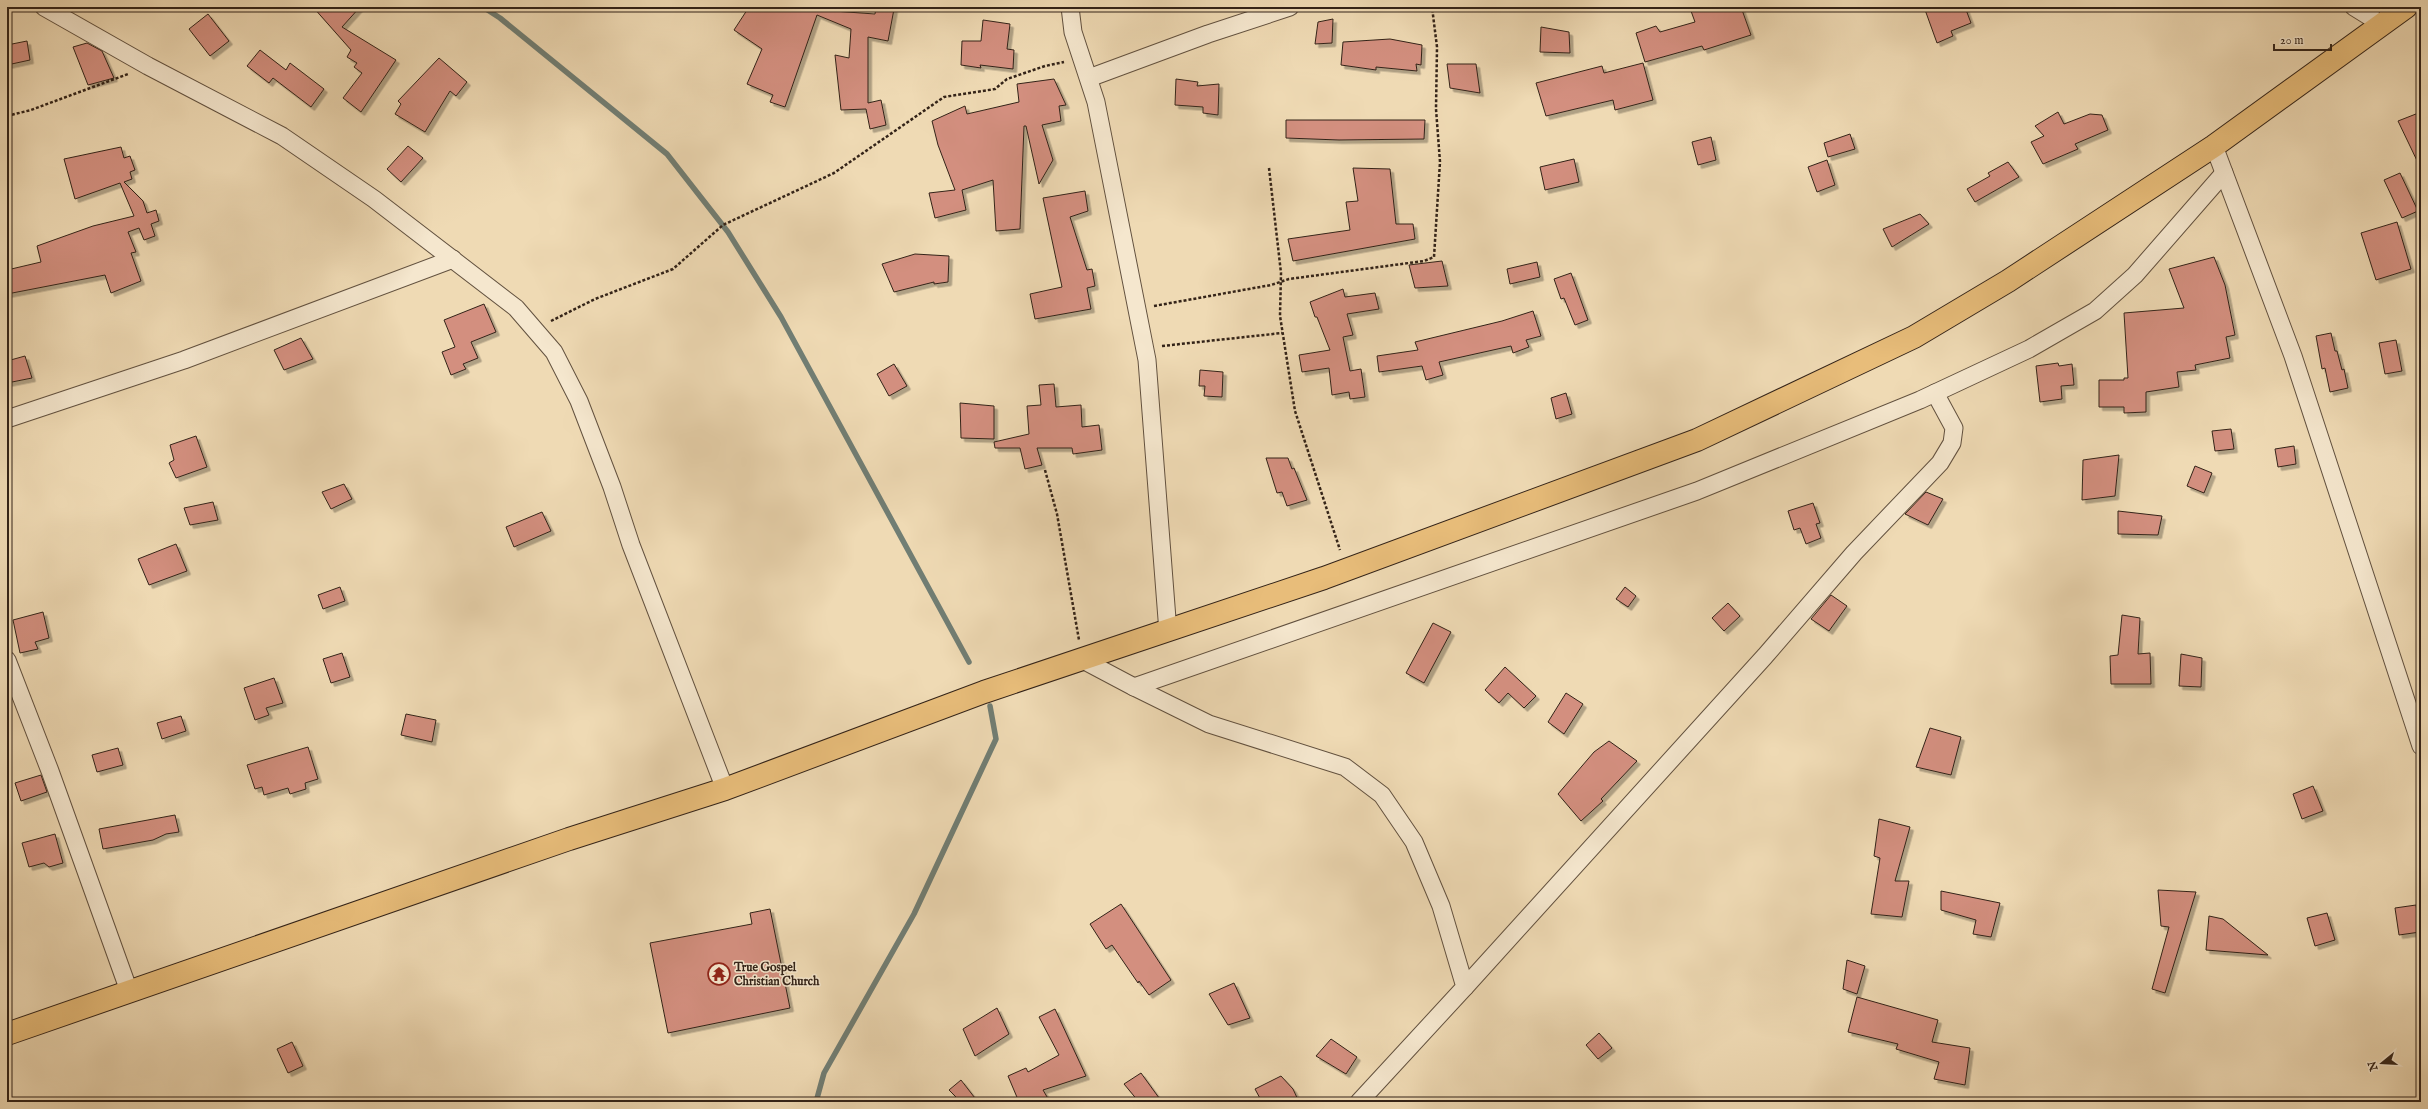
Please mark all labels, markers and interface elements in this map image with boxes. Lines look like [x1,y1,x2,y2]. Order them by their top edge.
scale bar [2274,26,2331,52]
text: 20 m [2280,33,2303,48]
place label: True Gospel Christian Church [733,960,820,989]
temple icon: True Gospel Christian Church [706,961,732,987]
north arrow [2362,1043,2402,1083]
text: N [2365,1059,2382,1073]

